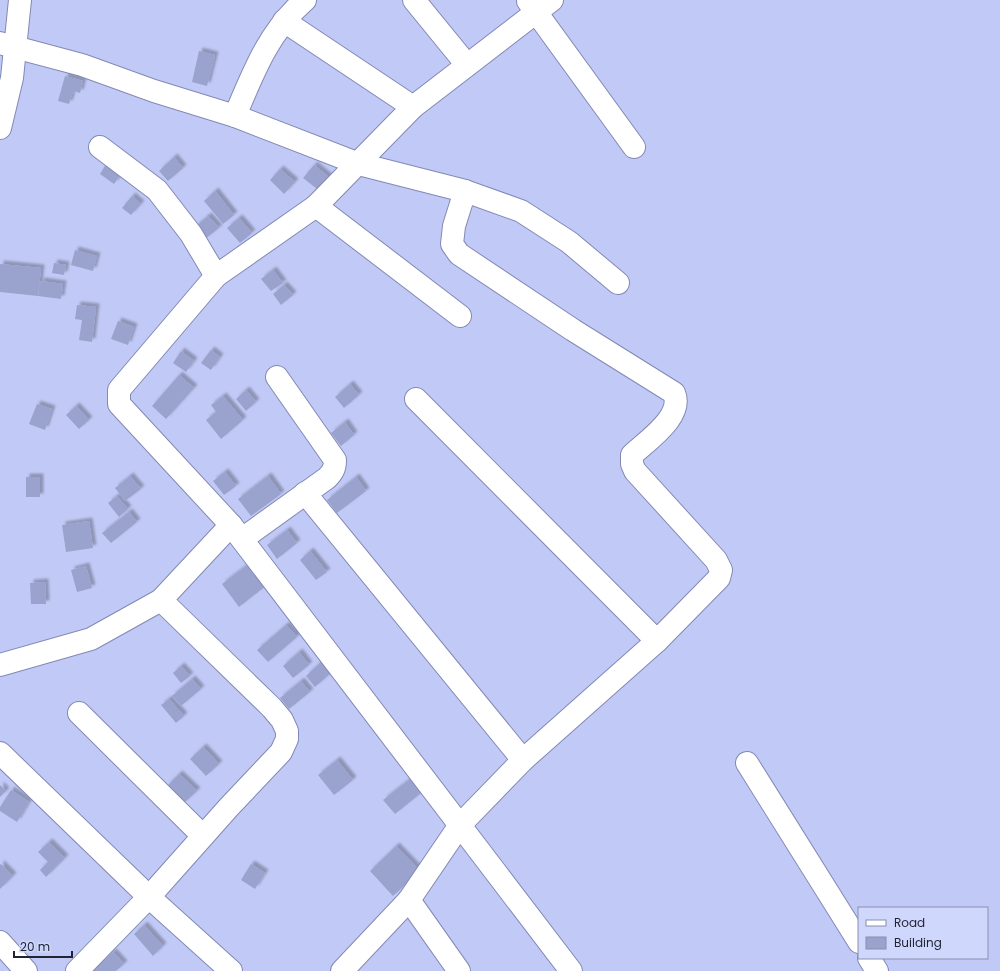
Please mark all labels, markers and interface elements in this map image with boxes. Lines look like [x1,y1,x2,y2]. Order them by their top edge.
legend [858,907,988,959]
text: Road [894,914,925,931]
scale bar [14,933,72,959]
text: Building [894,934,942,951]
text: 20 m [20,938,50,955]

